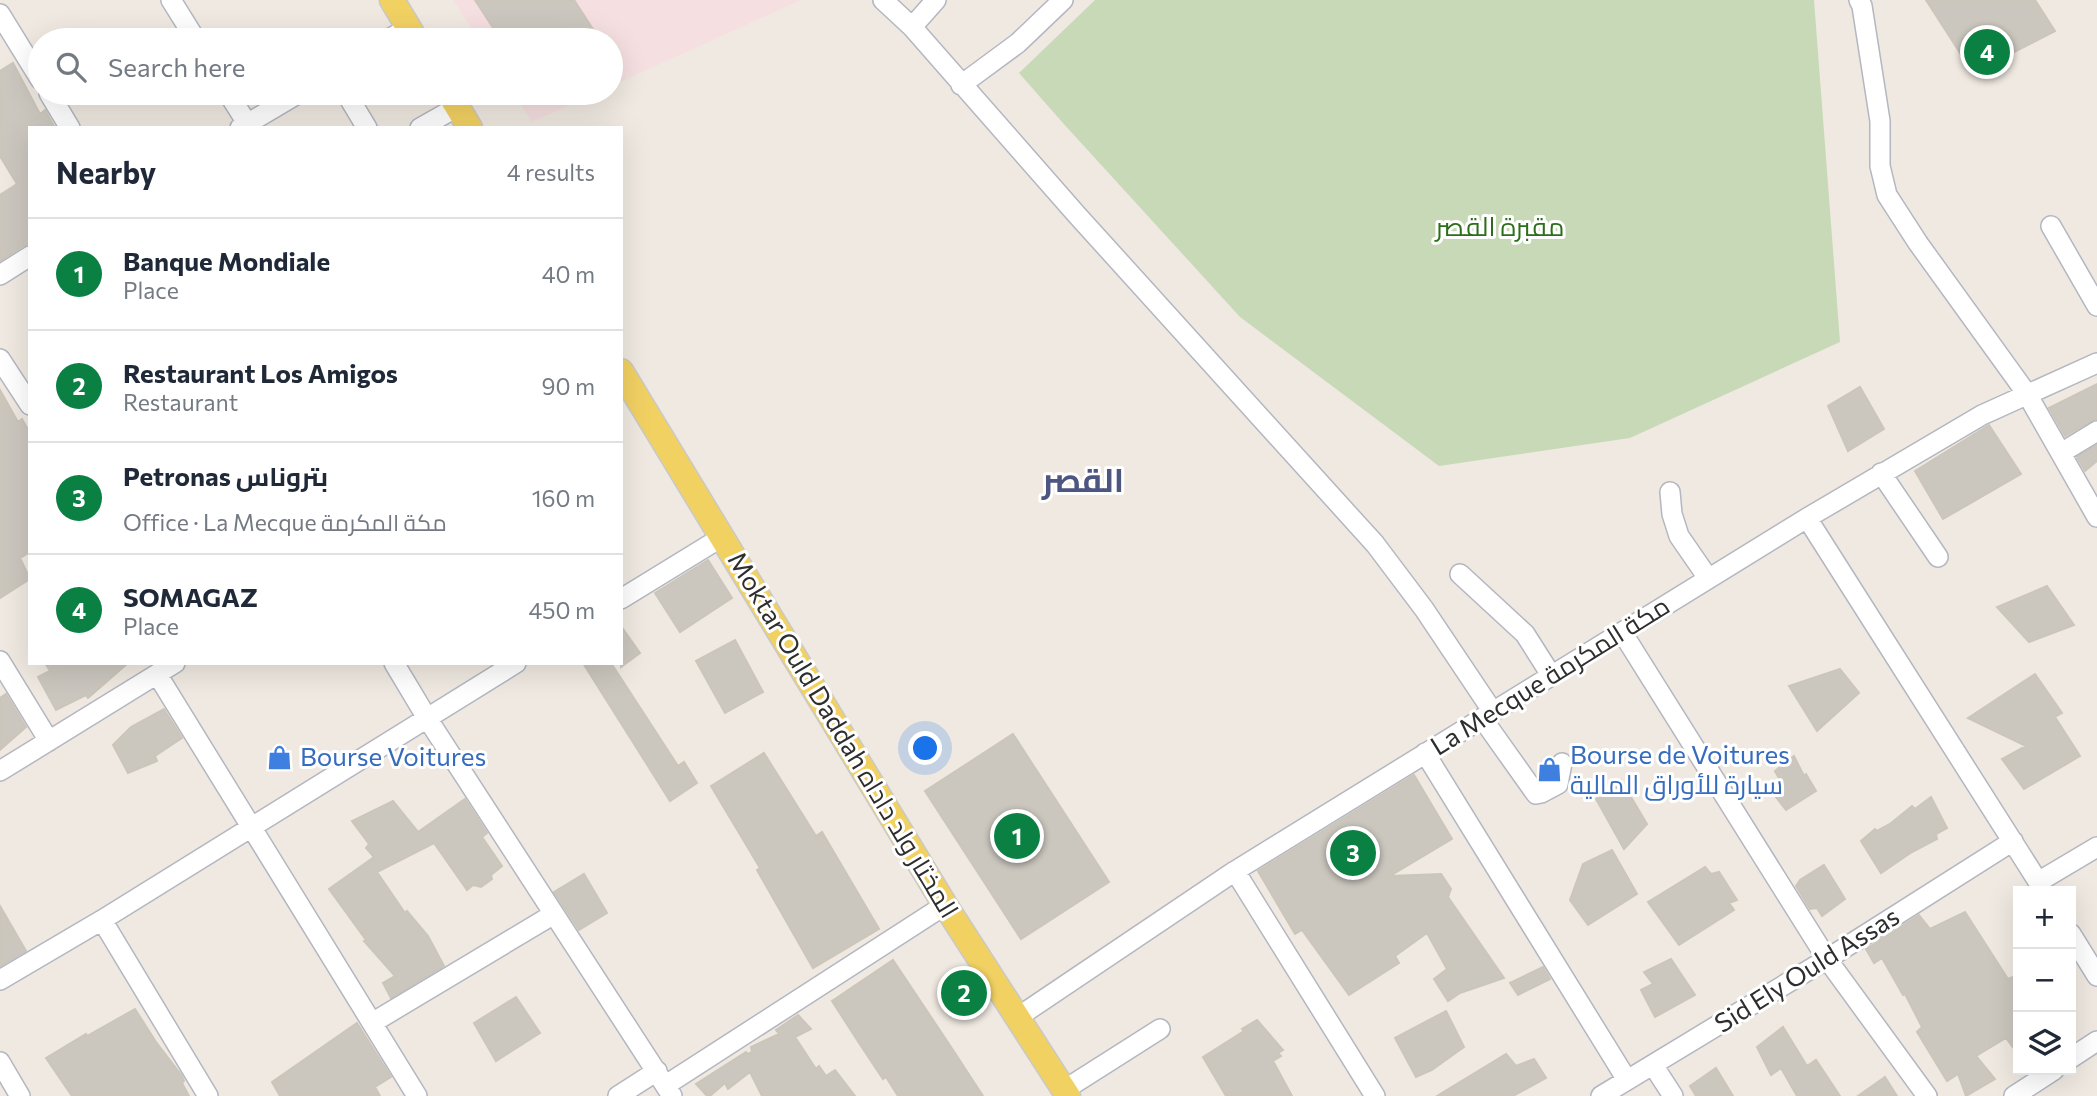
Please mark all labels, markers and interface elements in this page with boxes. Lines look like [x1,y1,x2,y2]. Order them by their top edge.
pin: 4 [1964,26,2010,78]
search box [28,28,623,105]
icon: search [52,48,90,86]
text: Search here [108,51,246,82]
text: Nearby [56,153,156,190]
text: 4 results [507,158,595,186]
park label: مقبرة القصر [1434,210,1564,242]
text: Banque Mondiale [123,245,330,276]
text: 1 [74,260,84,288]
text: 40 m [542,260,595,288]
text: Place [123,276,179,304]
text: Restaurant Los Amigos [123,357,398,388]
text: 2 [72,372,86,400]
text: 90 m [542,372,595,400]
text: Restaurant [123,388,238,416]
district label: القصر [1041,458,1124,500]
text: Petronas بتروناس [123,460,328,491]
text: 3 [72,484,86,512]
text: 160 m [532,484,595,512]
text: Office · La Mecque مكة المكرمة [123,508,447,536]
street label: Moktar Ould Daddah المختار ولد داداه [722,546,966,923]
text: SOMAGAZ [123,581,258,612]
street label: La Mecque مكة المكرمة [1424,589,1675,762]
text: 4 [72,596,86,624]
text: 450 m [529,596,595,624]
text: Place [123,612,179,640]
your location [908,731,942,765]
place label: Bourse de Voitures سيارة للأوراق المالية [1570,738,1790,801]
place label: Bourse Voitures [300,740,486,771]
shop icon: Bourse Voitures [266,743,294,771]
shop icon: Bourse de Voitures سيارة للأوراق المالية [1536,756,1564,784]
pin: 1 [994,810,1040,862]
pin: 3 [1330,827,1376,879]
map controls [2013,886,2076,1075]
button: + [2013,886,2076,949]
street label: Sid Ely Ould Assas [1708,899,1904,1038]
button: − [2013,949,2076,1012]
pin: 2 [941,967,987,1019]
button: layers [2013,1012,2076,1075]

